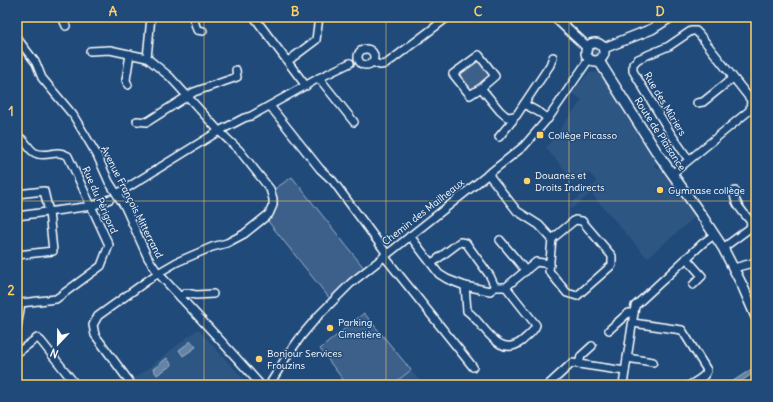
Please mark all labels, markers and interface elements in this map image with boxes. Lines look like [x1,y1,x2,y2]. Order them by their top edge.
text: A [109,3,118,20]
text: B [291,3,300,20]
text: C [474,3,483,20]
text: D [655,3,665,20]
street label: Rue des Mûriers [641,70,689,139]
street label: Route de Plaisance [631,95,689,173]
text: 1 [8,103,14,120]
place label: Collège Picasso [548,129,617,142]
marker: Collège Picasso [535,130,545,140]
street label: Avenue François Mitterrand [98,144,166,260]
street label: Rue du Périgord [79,164,121,236]
place label: Douanes et Droits Indirects [535,169,605,194]
street label: Chemin des Mailheaux [379,176,467,248]
marker: Douanes et Droits Indirects [522,176,532,186]
place label: Gymnase collège [668,184,745,197]
marker: Gymnase collège [655,185,665,195]
text: 2 [7,282,15,299]
place label: Parking Cimetière [338,316,381,341]
marker: Parking Cimetière [325,323,335,333]
north arrow [38,324,78,364]
text: N [48,345,60,361]
place label: Bonjour Services Frouzins [267,347,343,372]
marker: Bonjour Services Frouzins [254,354,264,364]

